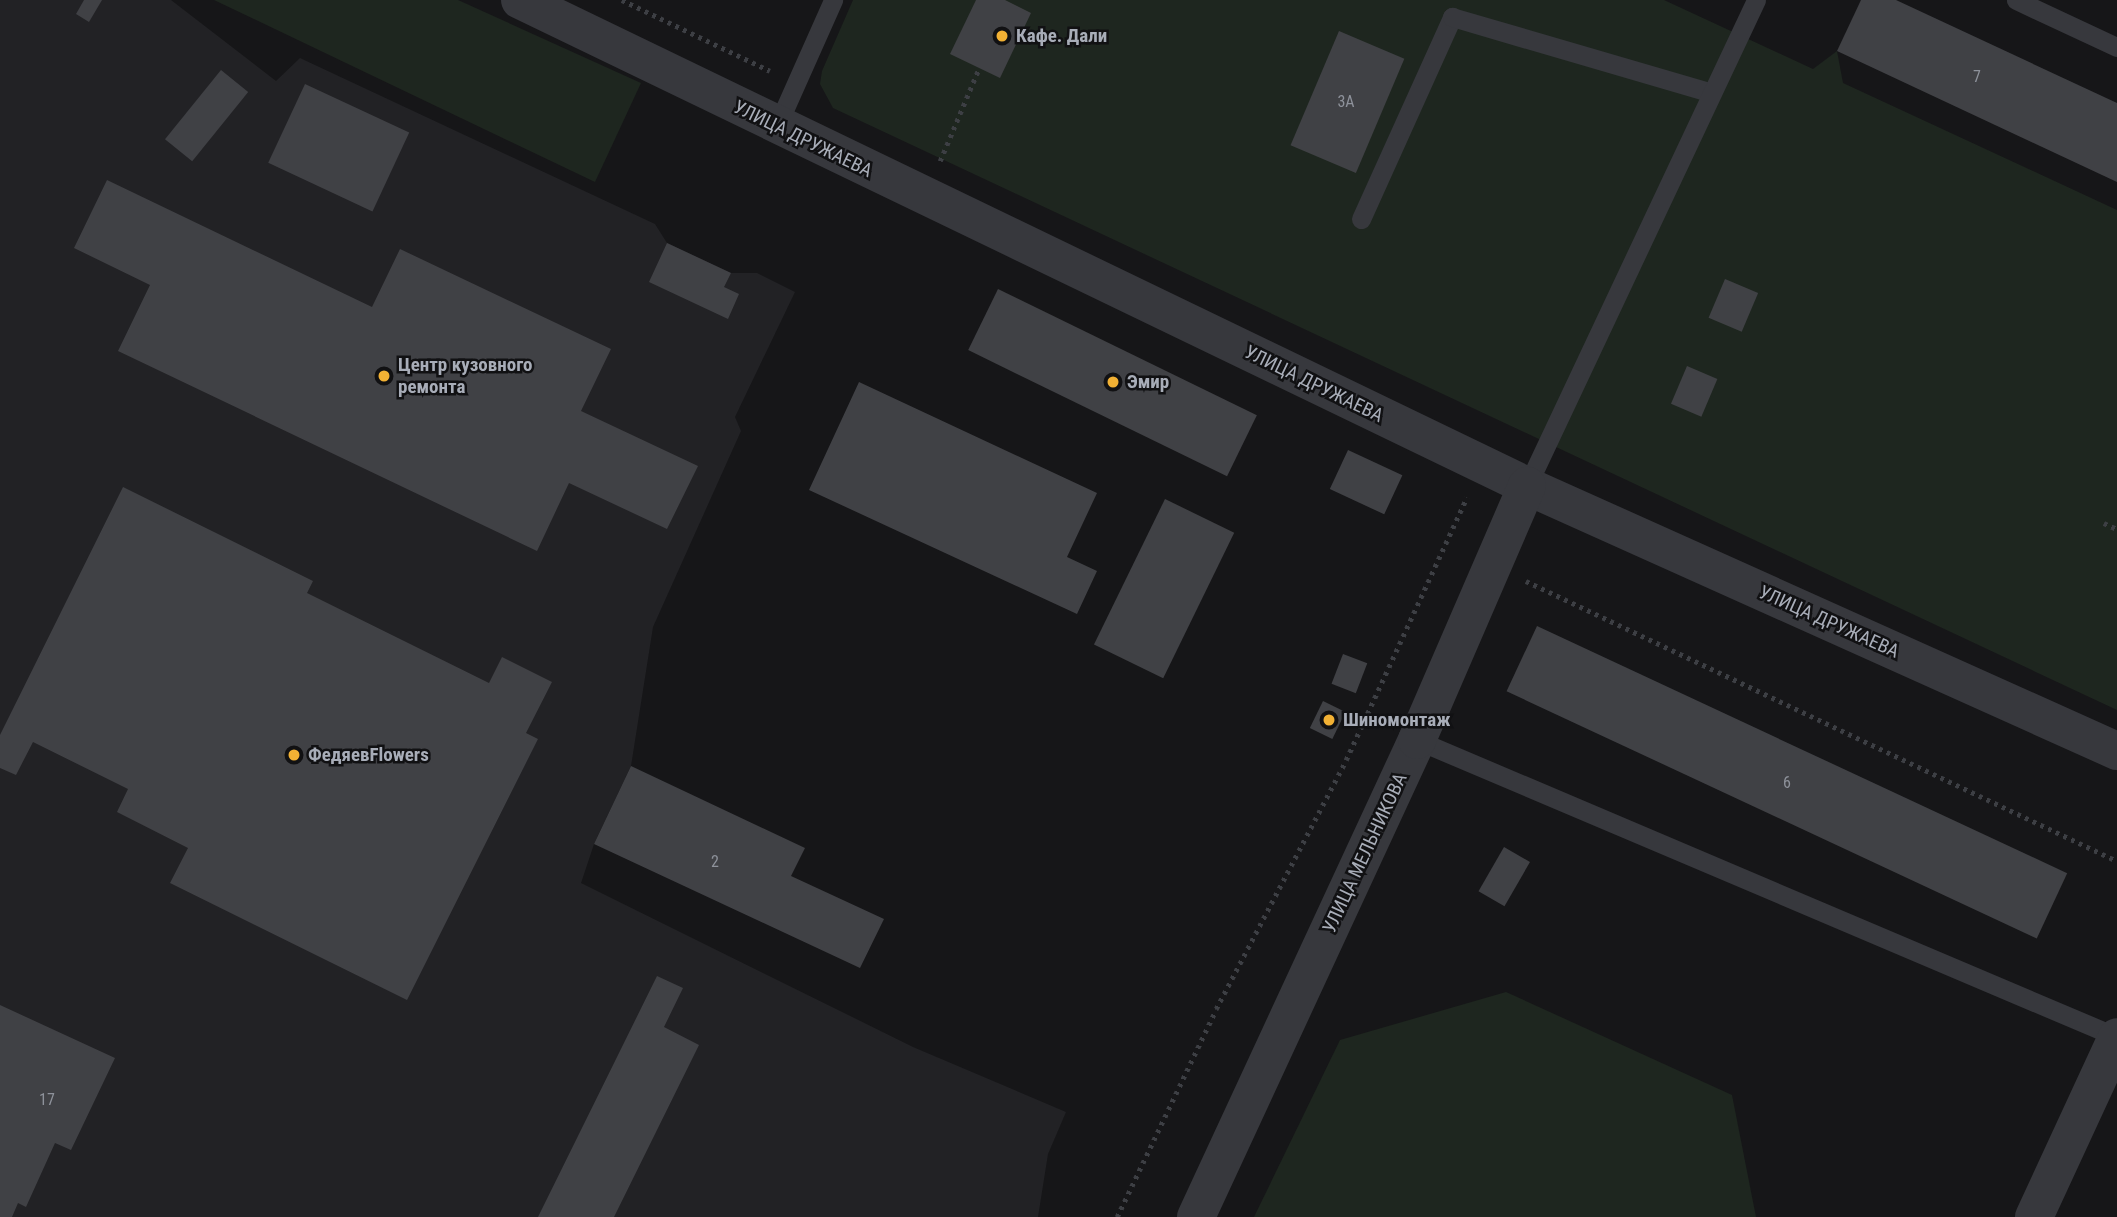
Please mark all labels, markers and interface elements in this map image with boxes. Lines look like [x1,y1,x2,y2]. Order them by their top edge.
place label: Кафе. Дали [1016,25,1107,47]
marker: Кафе. Дали [994,28,1010,44]
house number: 7 [1973,67,1981,87]
house number: 3А [1337,92,1355,112]
street label: УЛИЦА ДРУЖАЕВА [730,96,876,182]
street label: УЛИЦА ДРУЖАЕВА [1241,341,1387,427]
place label: Центр кузовного ремонта [398,354,532,398]
marker: Центр кузовного ремонта [376,368,392,384]
place label: Эмир [1127,371,1169,393]
marker: Эмир [1105,374,1121,390]
street label: УЛИЦА ДРУЖАЕВА [1755,581,1903,663]
place label: Шиномонтаж [1343,709,1450,731]
marker: Шиномонтаж [1321,712,1337,728]
place label: ФедяевFlowers [308,744,429,766]
marker: ФедяевFlowers [286,747,302,763]
street label: УЛИЦА МЕЛЬНИКОВА [1318,769,1412,937]
house number: 6 [1783,773,1791,793]
house number: 2 [711,852,719,872]
house number: 17 [39,1090,55,1110]

